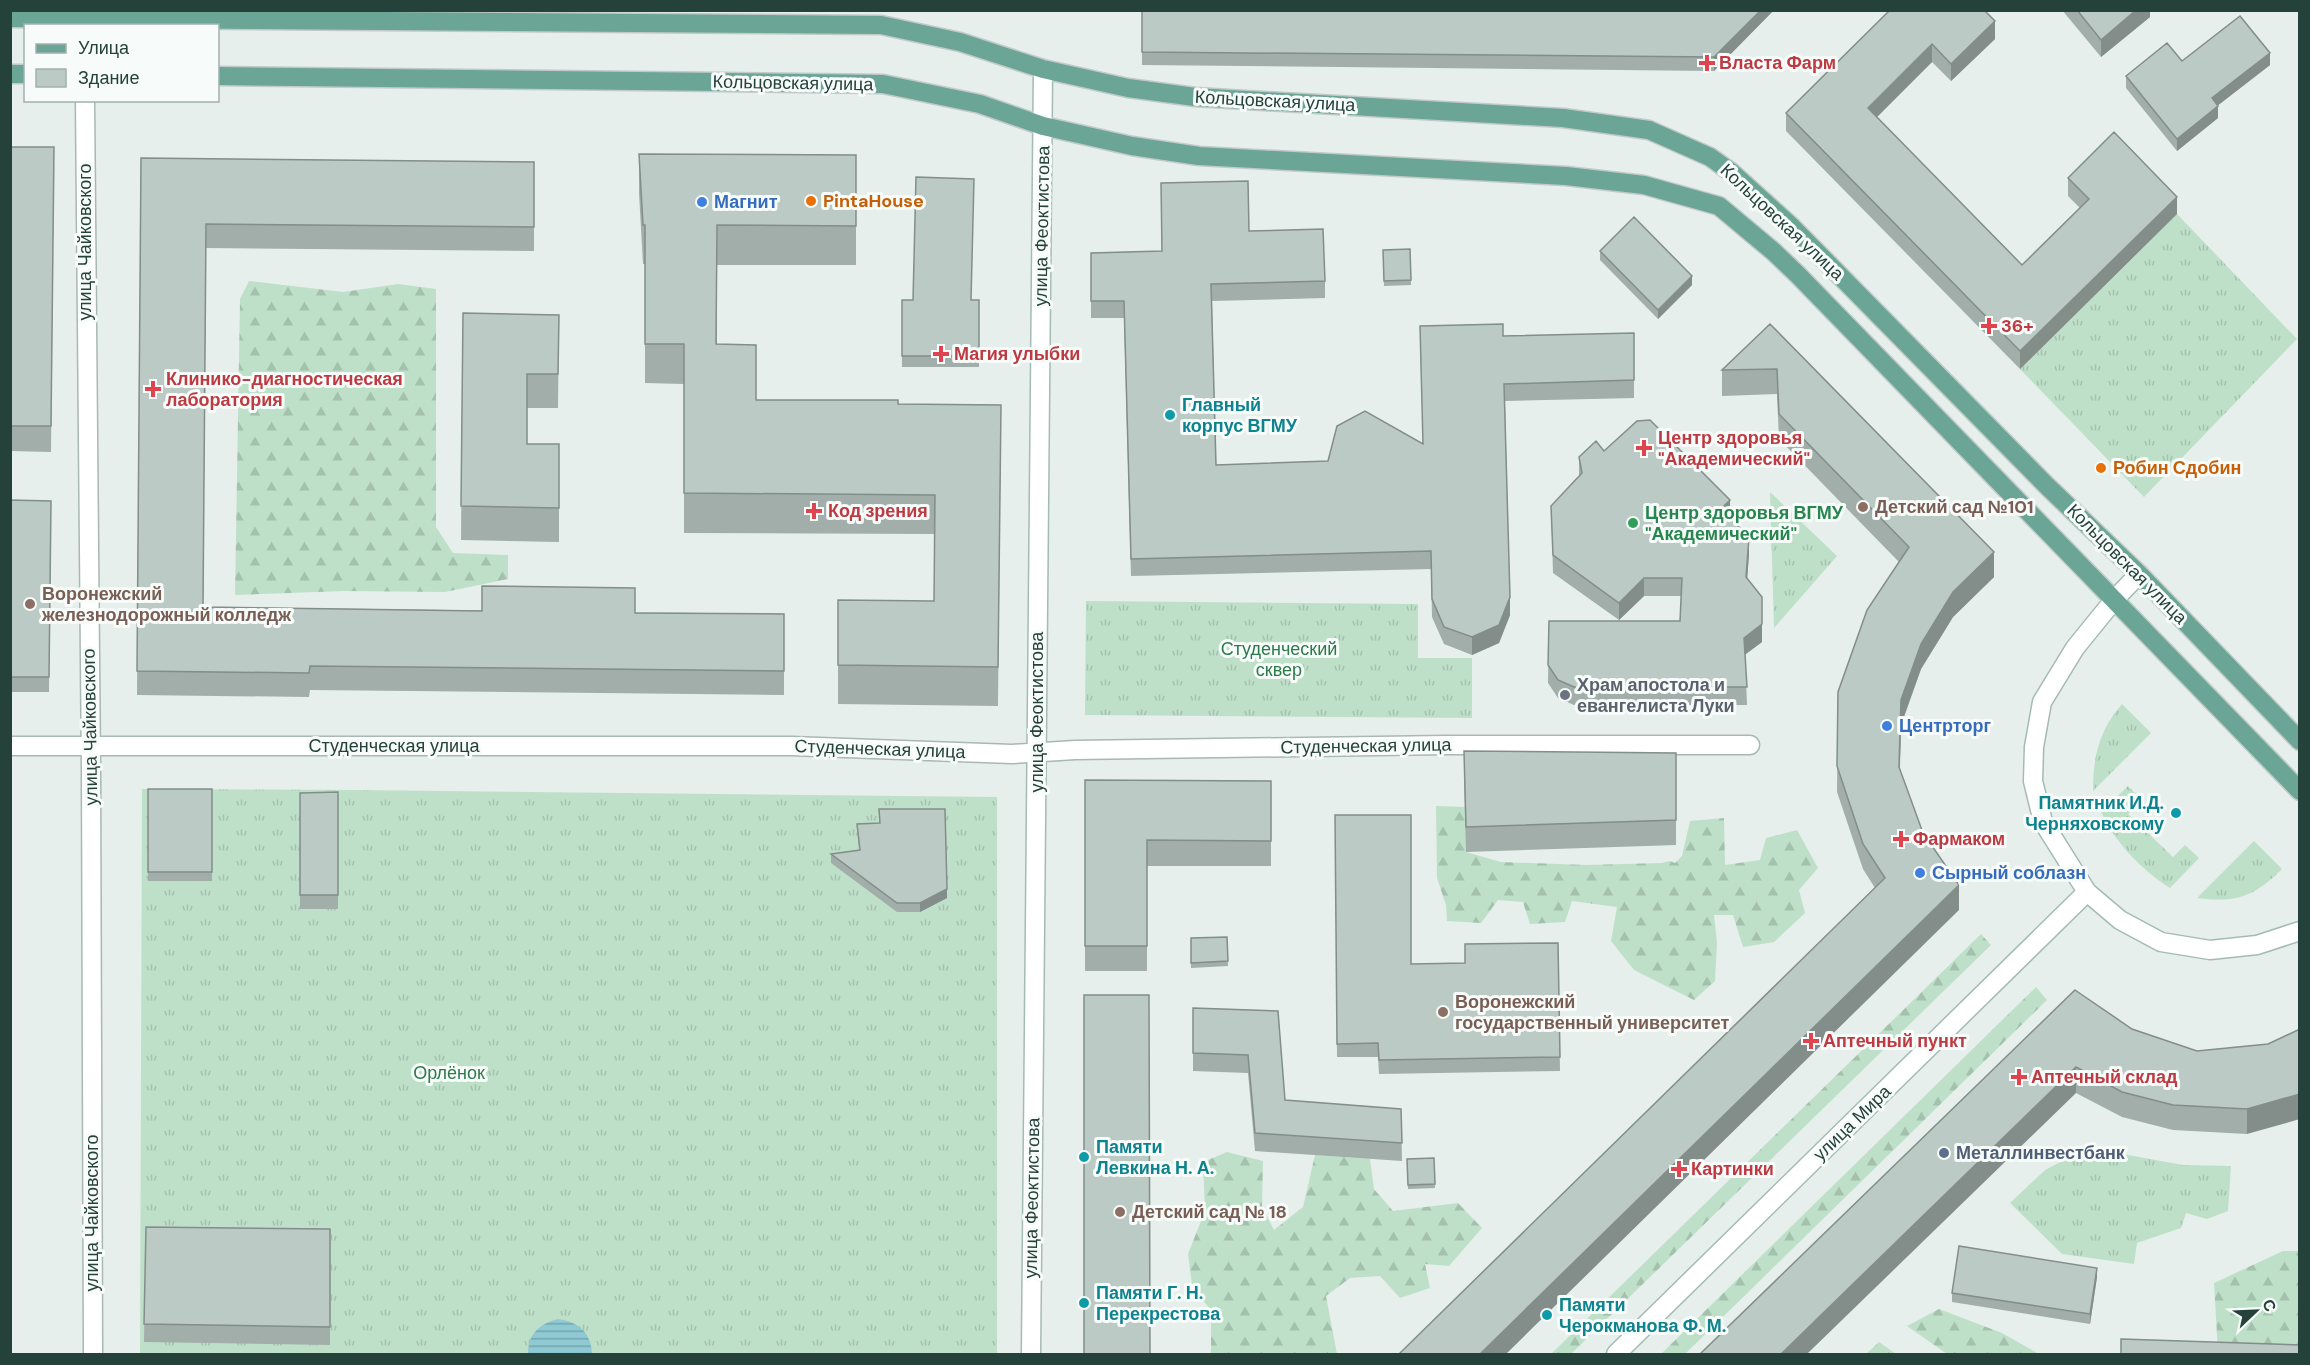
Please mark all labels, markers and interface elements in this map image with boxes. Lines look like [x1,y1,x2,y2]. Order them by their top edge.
legend [24,24,219,102]
text: Улица [78,36,130,60]
place label: Власта Фарм [1719,51,1836,75]
marker: Власта Фарм [1700,56,1714,70]
text: Здание [78,66,139,90]
street label: Кольцовская улица [712,70,875,96]
street label: Кольцовская улица [1194,85,1357,117]
street label: улица Феоктистова [1029,144,1055,307]
street label: Кольцовская улица [1715,158,1850,286]
street label: улица Чайковского [73,163,97,321]
place label: PintaHouse [823,189,924,213]
place label: Магнит [714,190,778,214]
marker: PintaHouse [804,194,818,208]
marker: Магнит [695,195,709,209]
place label: 36+ [2001,314,2034,338]
marker: 36+ [1982,319,1996,333]
place label: Магия улыбки [954,342,1080,366]
marker: Магия улыбки [932,345,950,363]
place label: Клинико-диагностическая лаборатория [166,367,403,412]
marker: Клинико-диагностическая лаборатория [144,380,162,398]
place label: Главный корпус ВГМУ [1182,393,1298,438]
marker: Главный корпус ВГМУ [1163,408,1177,422]
place label: Центр здоровья "Академический" [1658,426,1810,471]
marker: Центр здоровья "Академический" [1635,439,1653,457]
place label: Робин Сдобин [2113,456,2241,480]
marker: Робин Сдобин [2094,461,2108,475]
place label: Детский сад №101 [1875,495,2034,519]
place label: Код зрения [828,499,928,523]
street label: Кольцовская улица [2062,499,2193,630]
marker: Детский сад №101 [1856,500,1870,514]
place label: Центр здоровья ВГМУ "Академический" [1645,501,1844,546]
marker: Код зрения [805,502,823,520]
marker: Центр здоровья ВГМУ "Академический" [1626,516,1640,530]
place label: Воронежский железнодорожный колледж [41,582,291,627]
marker: Воронежский железнодорожный колледж [23,597,37,611]
street label: улица Феоктистова [1025,631,1049,792]
park label: Студенческий сквер [1221,637,1337,682]
street label: улица Чайковского [77,648,103,806]
place label: Храм апостола и евангелиста Луки [1577,673,1735,718]
marker: Храм апостола и евангелиста Луки [1558,688,1572,702]
place label: Центрторг [1899,714,1991,738]
marker: Центрторг [1880,719,1894,733]
street label: Студенческая улица [1280,732,1453,759]
street label: Студенческая улица [309,734,480,758]
street label: Студенческая улица [794,734,967,764]
place label: Памятник И.Д. Черняховскому [2025,791,2164,836]
marker: Памятник И.Д. Черняховскому [2169,806,2183,820]
place label: Фармаком [1913,827,2005,851]
marker: Фармаком [1894,832,1908,846]
place label: Сырный соблазн [1932,861,2086,885]
marker: Сырный соблазн [1913,866,1927,880]
place label: Воронежский государственный университет [1455,990,1730,1035]
marker: Воронежский государственный университет [1436,1005,1450,1019]
place label: Аптечный пункт [1823,1029,1967,1053]
marker: Аптечный пункт [1804,1034,1818,1048]
park label: Орлёнок [413,1061,485,1085]
place label: Аптечный склад [2031,1065,2178,1089]
marker: Аптечный склад [2012,1070,2026,1084]
street label: улица Мира [1808,1079,1897,1166]
street label: улица Феоктистова [1019,1116,1045,1279]
street label: улица Чайковского [80,1134,104,1292]
place label: Памяти Левкина Н. А. [1096,1135,1214,1180]
place label: Металлинвестбанк [1956,1141,2126,1165]
marker: Металлинвестбанк [1937,1146,1951,1160]
marker: Памяти Левкина Н. А. [1077,1150,1091,1164]
place label: Картинки [1691,1157,1774,1181]
marker: Картинки [1672,1162,1686,1176]
place label: Детский сад № 18 [1132,1200,1287,1224]
marker: Детский сад № 18 [1113,1205,1127,1219]
place label: Памяти Г. Н. Перекрестова [1096,1281,1221,1326]
north arrow [2226,1281,2286,1341]
place label: Памяти Черокманова Ф. М. [1559,1293,1726,1338]
marker: Памяти Г. Н. Перекрестова [1077,1296,1091,1310]
text: С [2257,1296,2281,1315]
marker: Памяти Черокманова Ф. М. [1540,1308,1554,1322]

